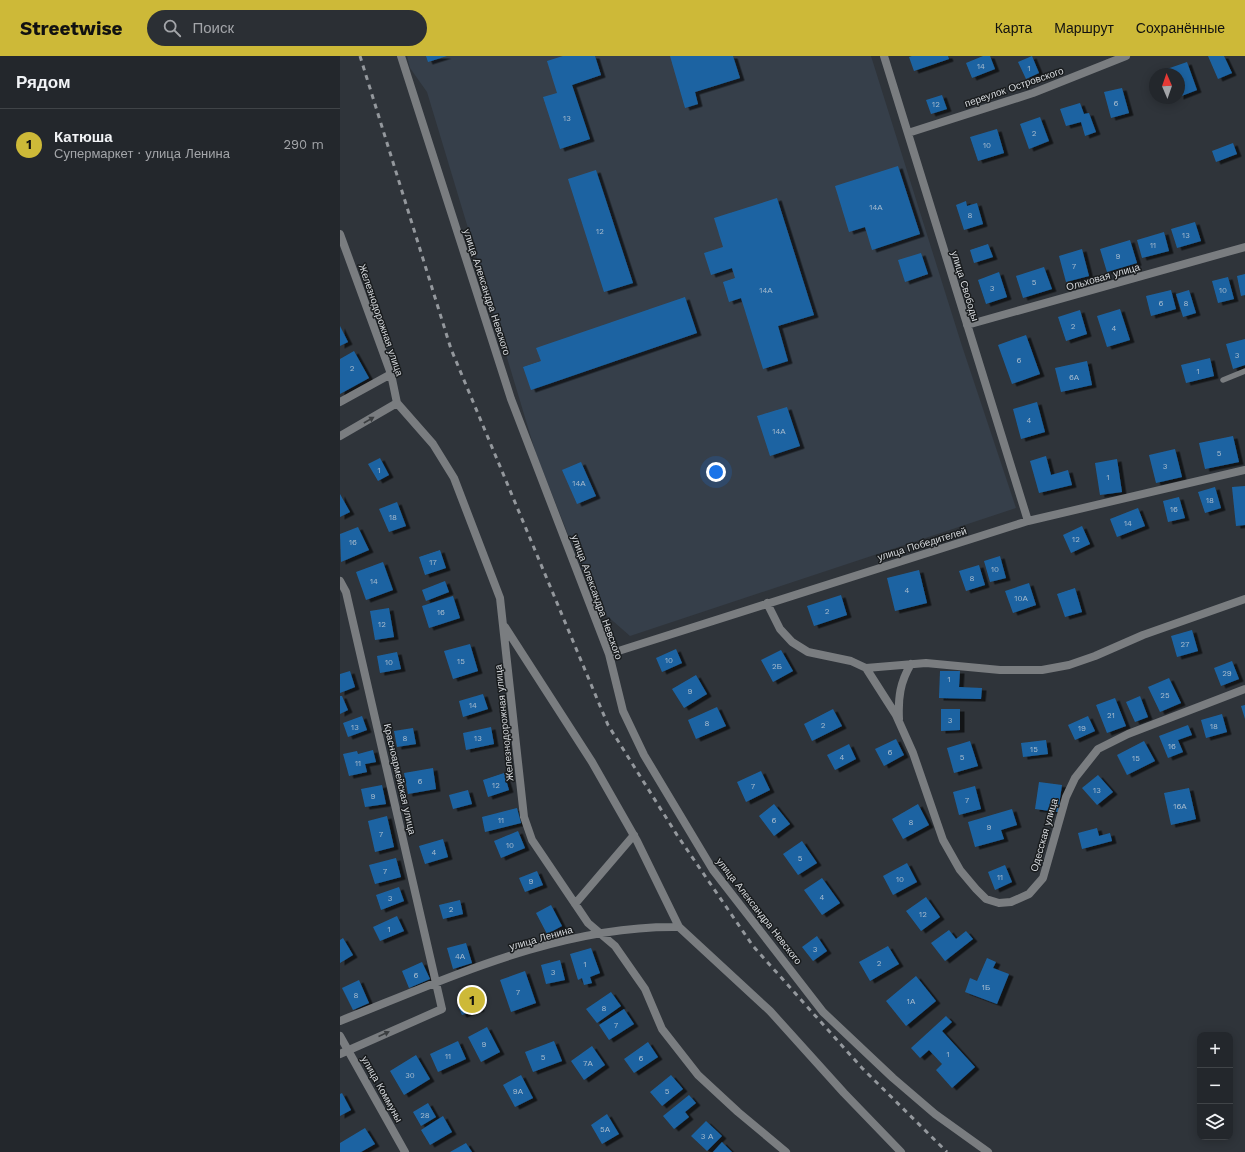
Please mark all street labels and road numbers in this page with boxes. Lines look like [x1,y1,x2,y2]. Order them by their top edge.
street label: переулок Островского [963,65,1065,109]
street label: улица Александра Невского [461,228,513,357]
street label: улица Свободы [949,249,981,323]
street label: Ольховая улица [1065,261,1142,293]
street label: Железнодорожная улица [357,263,405,378]
street label: улица Победителей [876,525,968,563]
street label: улица Александра Невского [569,533,625,661]
street label: Железнодорожная улица [492,664,516,782]
street label: Красноармейская улица [382,722,418,836]
street label: Одесская улица [1028,797,1060,873]
street label: улица Александра Невского [714,856,804,967]
street label: улица Ленина [508,924,574,952]
street label: улица Коммуны [359,1054,405,1124]

